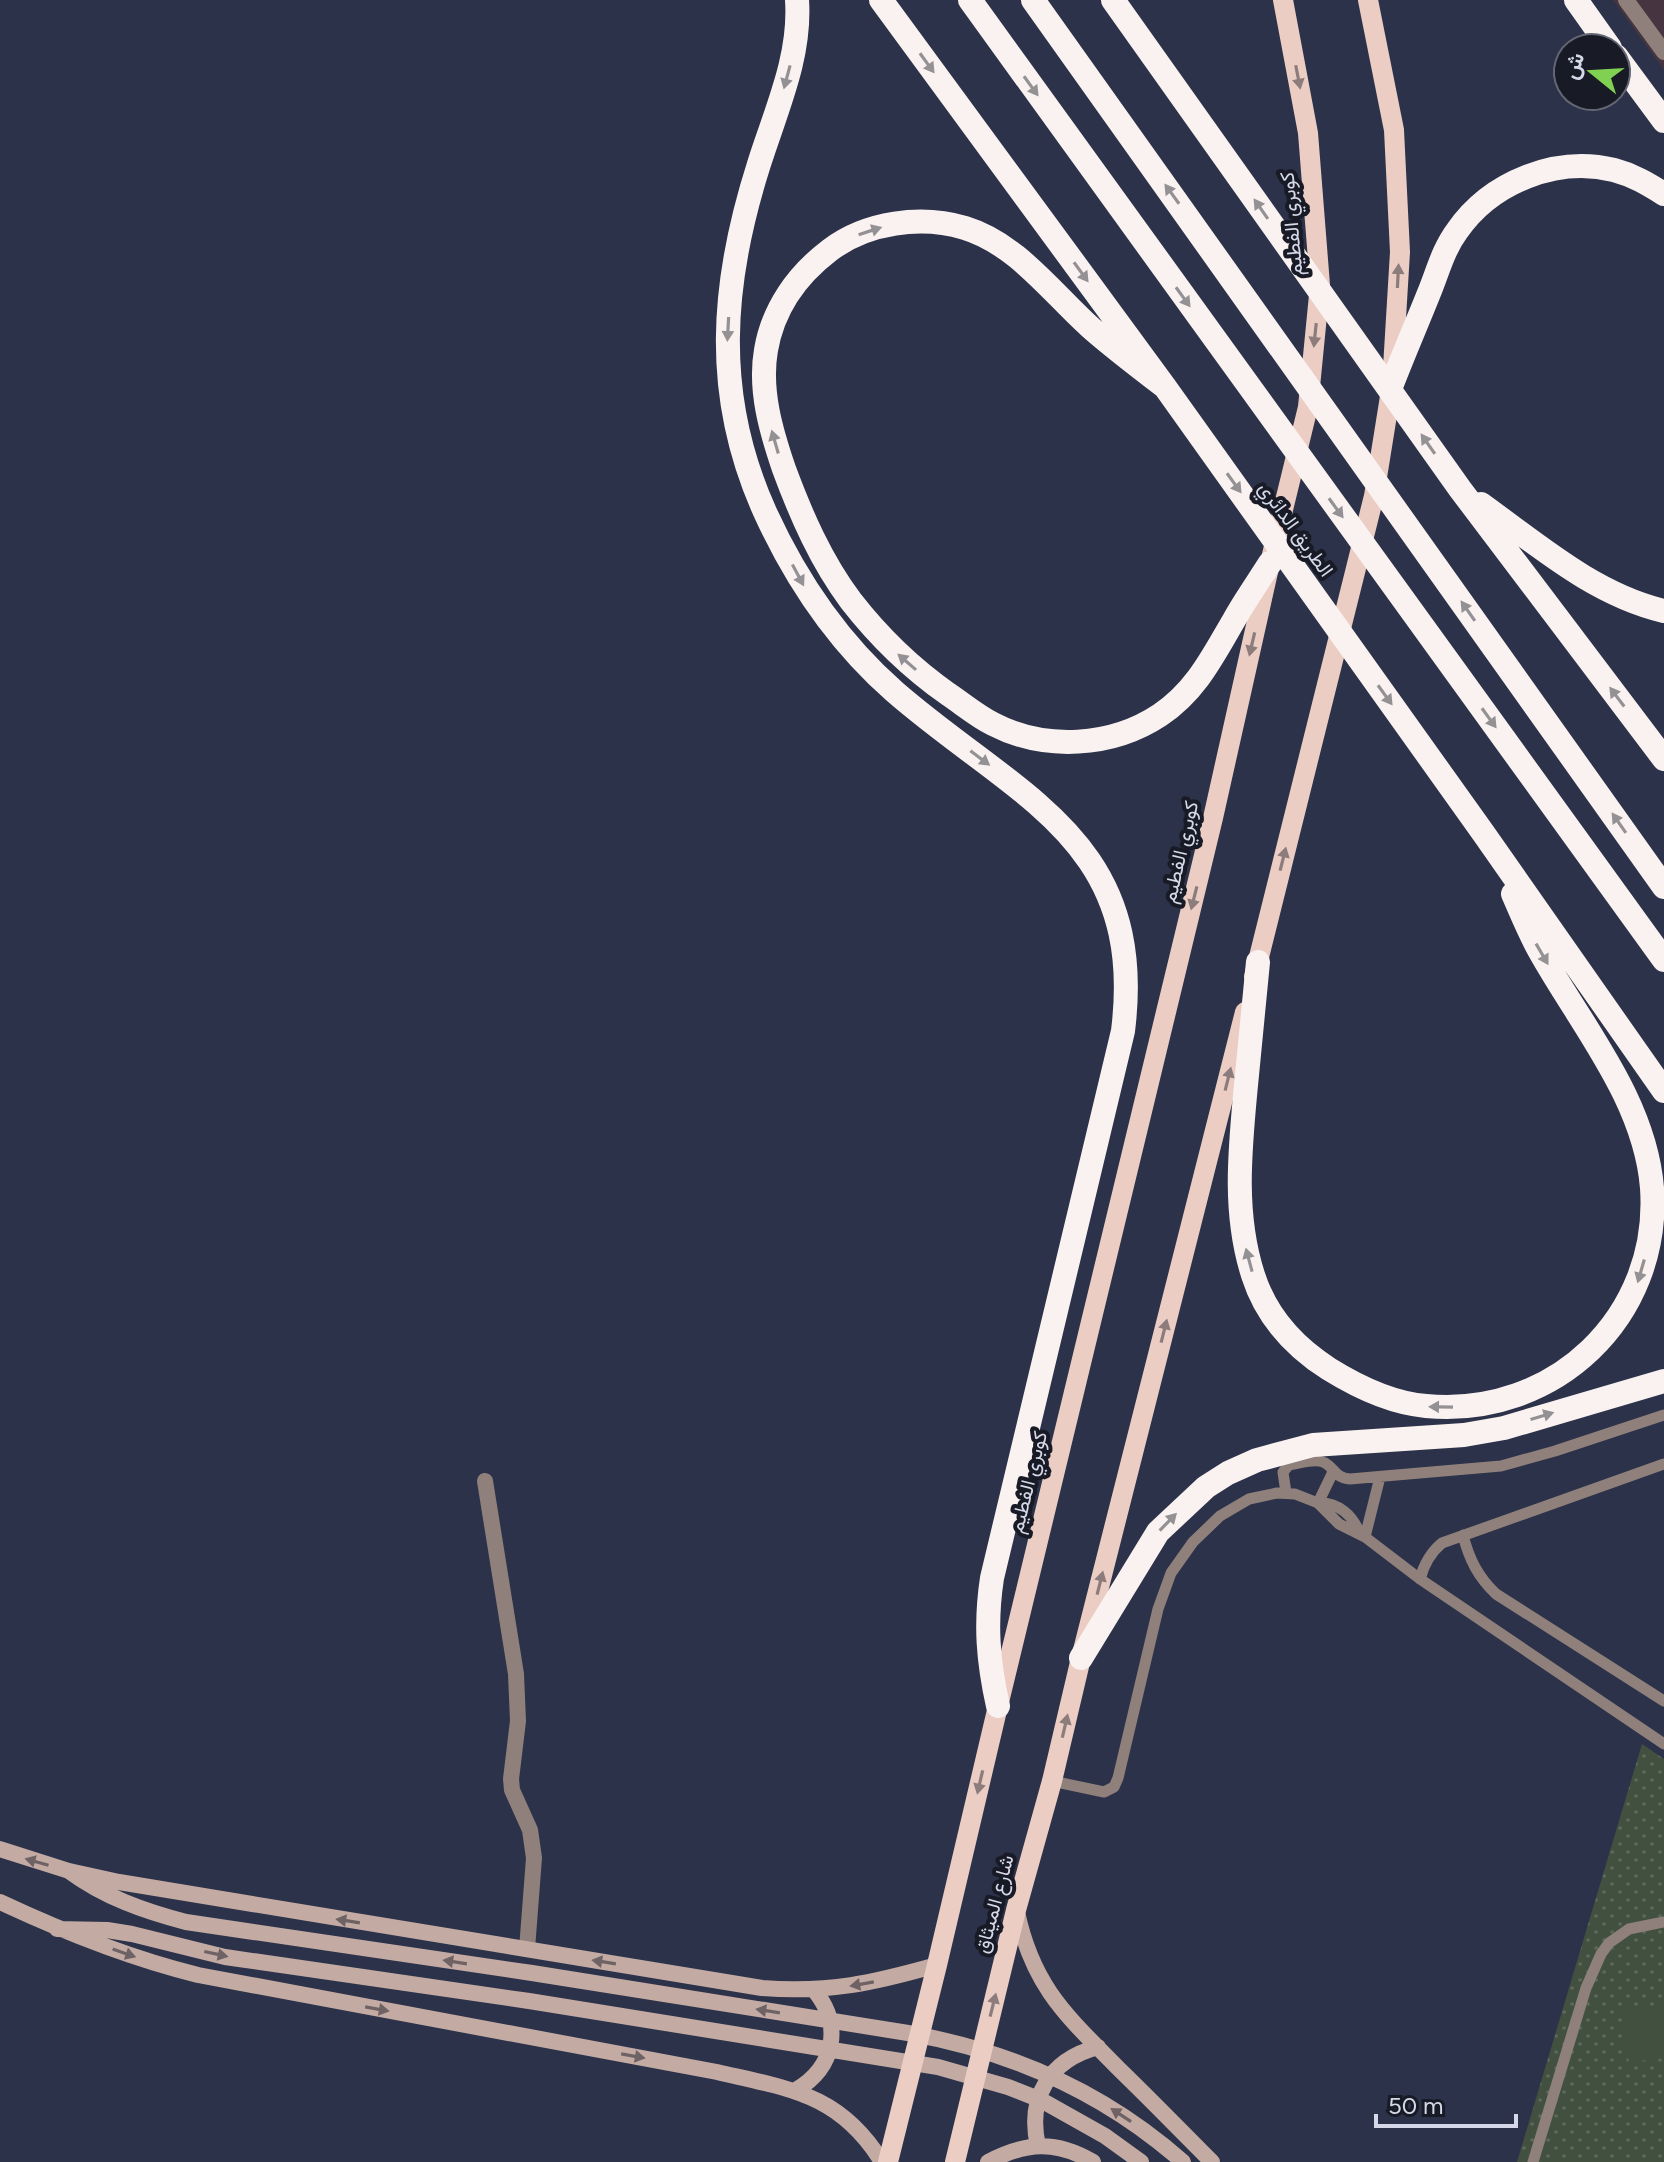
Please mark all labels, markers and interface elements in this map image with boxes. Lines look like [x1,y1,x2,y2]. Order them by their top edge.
north arrow [1552,32,1632,112]
text: ش [1557,49,1590,83]
one-way arrow [919,53,935,73]
one-way arrow [781,64,793,89]
one-way arrow [1292,64,1304,89]
one-way arrow [1023,76,1039,96]
street label: كوبري الفطيم [1274,170,1312,277]
one-way arrow [1164,184,1180,204]
one-way arrow [1253,198,1269,220]
one-way arrow [858,224,882,236]
one-way arrow [1073,262,1089,283]
one-way arrow [1392,263,1405,288]
one-way arrow [1175,287,1191,307]
one-way arrow [721,317,734,342]
one-way arrow [1309,323,1322,348]
one-way arrow [769,429,781,454]
one-way arrow [1420,434,1436,454]
one-way arrow [1226,472,1242,494]
street label: الطريق الدائري [1249,477,1339,584]
one-way arrow [1328,497,1343,518]
one-way arrow [791,564,805,586]
one-way arrow [1461,601,1476,622]
one-way arrow [1245,632,1258,657]
one-way arrow [898,653,917,671]
one-way arrow [1377,684,1392,705]
one-way arrow [1609,687,1625,707]
one-way arrow [1480,708,1496,728]
one-way arrow [970,750,990,766]
street label: كوبري الفطيم [1157,798,1208,907]
one-way arrow [1612,813,1627,834]
one-way arrow [1278,846,1290,871]
one-way arrow [1188,885,1200,910]
one-way arrow [1535,943,1549,965]
one-way arrow [1222,1066,1234,1091]
one-way arrow [1242,1247,1255,1271]
one-way arrow [1634,1259,1647,1283]
one-way arrow [1158,1318,1170,1343]
one-way arrow [1428,1400,1453,1413]
one-way arrow [1531,1409,1555,1422]
street label: كوبري الفطيم [1004,1428,1057,1537]
one-way arrow [1158,1513,1176,1532]
one-way arrow [1094,1570,1106,1595]
one-way arrow [1059,1713,1072,1738]
one-way arrow [973,1770,986,1795]
street label: شارع الميثاق [969,1852,1021,1956]
one-way arrow [25,1855,50,1867]
one-way arrow [335,1914,360,1927]
one-way arrow [112,1948,136,1960]
one-way arrow [204,1949,229,1961]
one-way arrow [442,1955,467,1968]
one-way arrow [591,1955,616,1968]
one-way arrow [849,1979,874,1991]
one-way arrow [987,1992,1000,2017]
one-way arrow [365,2004,390,2016]
one-way arrow [755,2004,780,2016]
one-way arrow [621,2051,646,2063]
scale bar [1376,2078,1516,2128]
text: 50 m [1388,2091,1444,2120]
one-way arrow [1110,2109,1132,2123]

